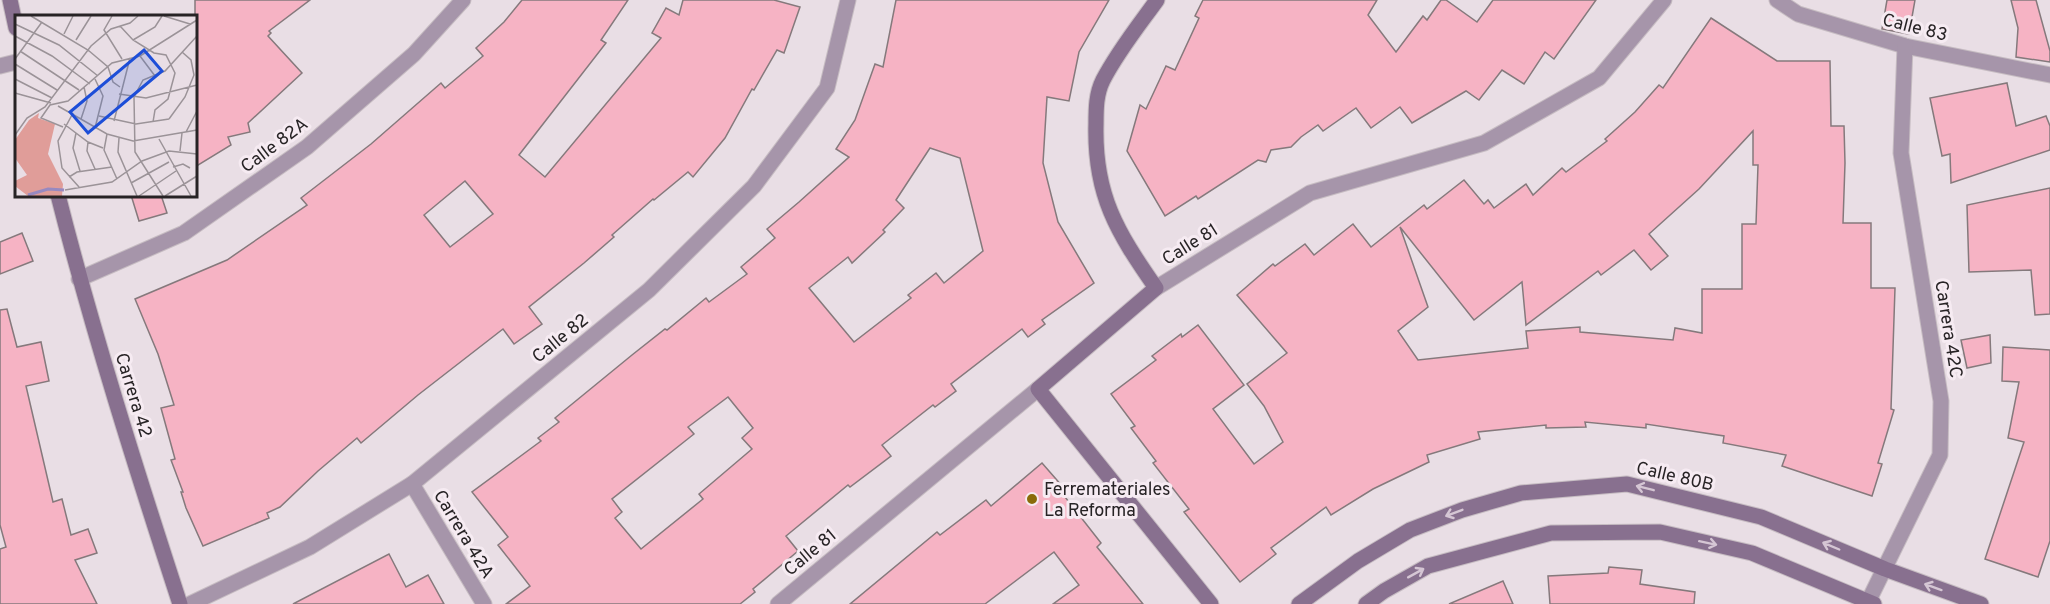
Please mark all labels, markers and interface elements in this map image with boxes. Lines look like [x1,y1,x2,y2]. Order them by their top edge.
street label: Calle 83 [1880,9,1950,48]
inset map [15,15,196,196]
street label: Calle 82A [237,113,313,179]
street label: Calle 81 [1158,219,1223,271]
street label: Carrera 42C [1928,279,1967,380]
street label: Calle 82 [528,309,594,369]
street label: Carrera 42 [109,350,156,441]
street label: Calle 80B [1634,457,1716,498]
place label: Ferremateriales La Reforma [1044,479,1171,523]
one-way arrow [1636,482,1655,494]
street label: Carrera 42A [427,486,498,583]
marker: Ferremateriales La Reforma [1025,492,1039,506]
one-way arrow [1445,508,1464,519]
street label: Calle 81 [780,524,842,582]
one-way arrow [1698,538,1717,549]
one-way arrow [1822,540,1840,551]
one-way arrow [1406,567,1424,578]
one-way arrow [1924,580,1943,591]

